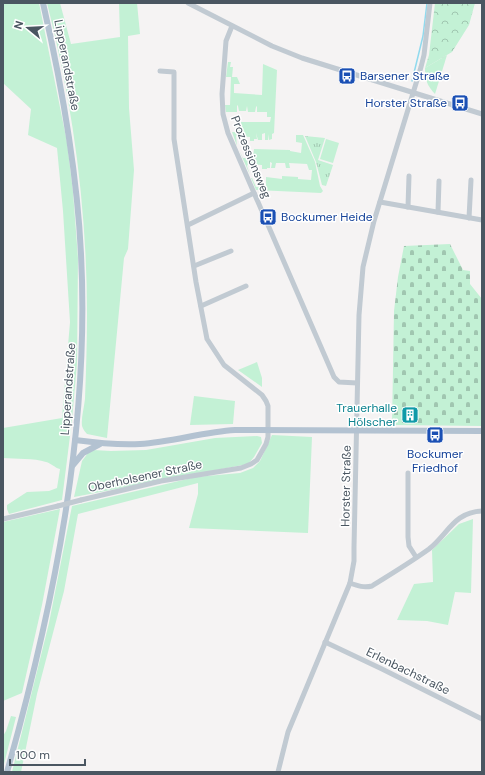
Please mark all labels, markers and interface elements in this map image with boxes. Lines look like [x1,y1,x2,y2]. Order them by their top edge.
north arrow [8,8,48,48]
street label: Lipperandstraße [50,18,84,112]
text: N [11,19,26,31]
bus stop icon: Barsener Straße [337,66,357,86]
place label: Barsener Straße [360,68,450,84]
bus stop icon: Horster Straße [450,93,470,113]
place label: Horster Straße [365,95,447,111]
street label: Prozessionsweg [227,113,275,201]
bus stop icon: Bockumer Heide [258,207,278,227]
place label: Bockumer Heide [281,209,373,225]
street label: Lipperandstraße [57,342,79,436]
place label: Trauerhalle Hölscher [336,400,398,430]
building icon: Trauerhalle Hölscher [400,405,420,425]
bus stop icon: Bockumer Friedhof [425,425,445,445]
street label: Horster Straße [337,445,355,527]
place label: Bockumer Friedhof [407,446,464,476]
street label: Oberholsener Straße [87,456,204,496]
street label: Erlenbachstraße [363,644,453,698]
scale bar [10,741,85,767]
text: 100 m [16,747,50,763]

